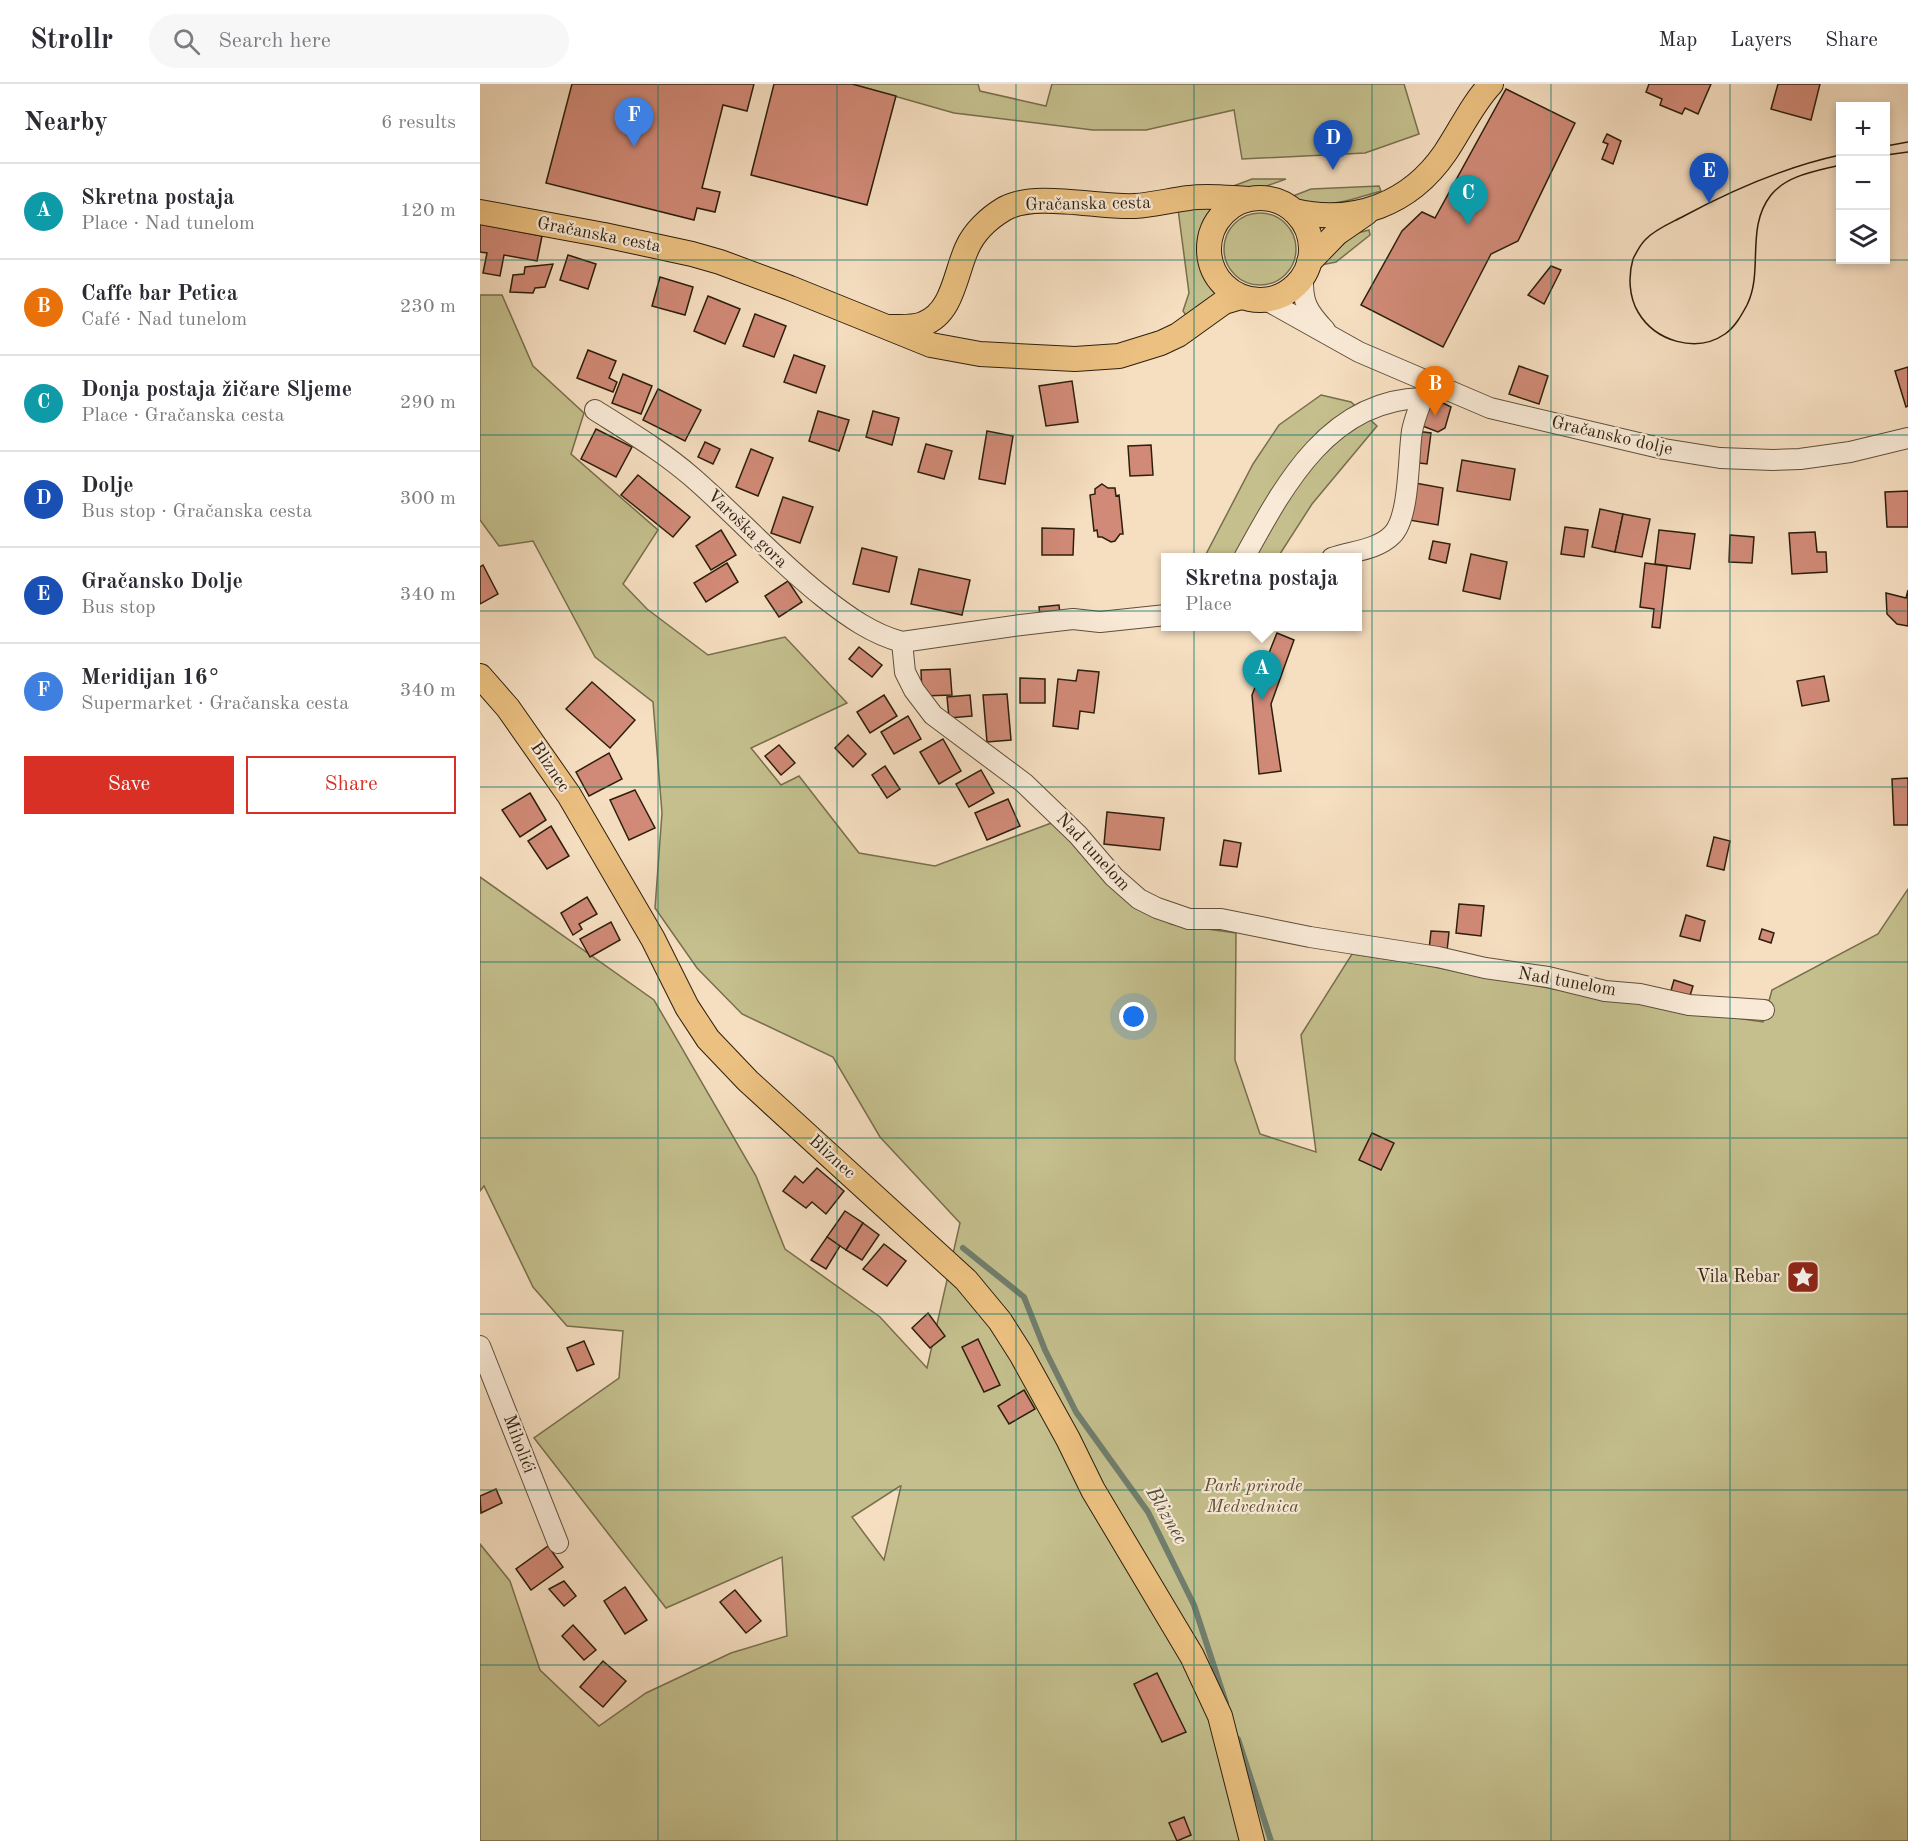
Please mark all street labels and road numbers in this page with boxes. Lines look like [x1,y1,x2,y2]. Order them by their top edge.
street label: Gračanska cesta [1025,194,1151,214]
street label: Gračanska cesta [535,214,663,256]
street label: Gračansko dolje [1550,413,1674,459]
street label: Varoška gora [703,487,791,572]
street label: Bliznec [527,739,573,795]
street label: Nad tunelom [1053,810,1133,894]
street label: Nad tunelom [1517,965,1617,999]
street label: Bliznec [805,1132,859,1182]
street label: Miholići [500,1412,538,1476]

